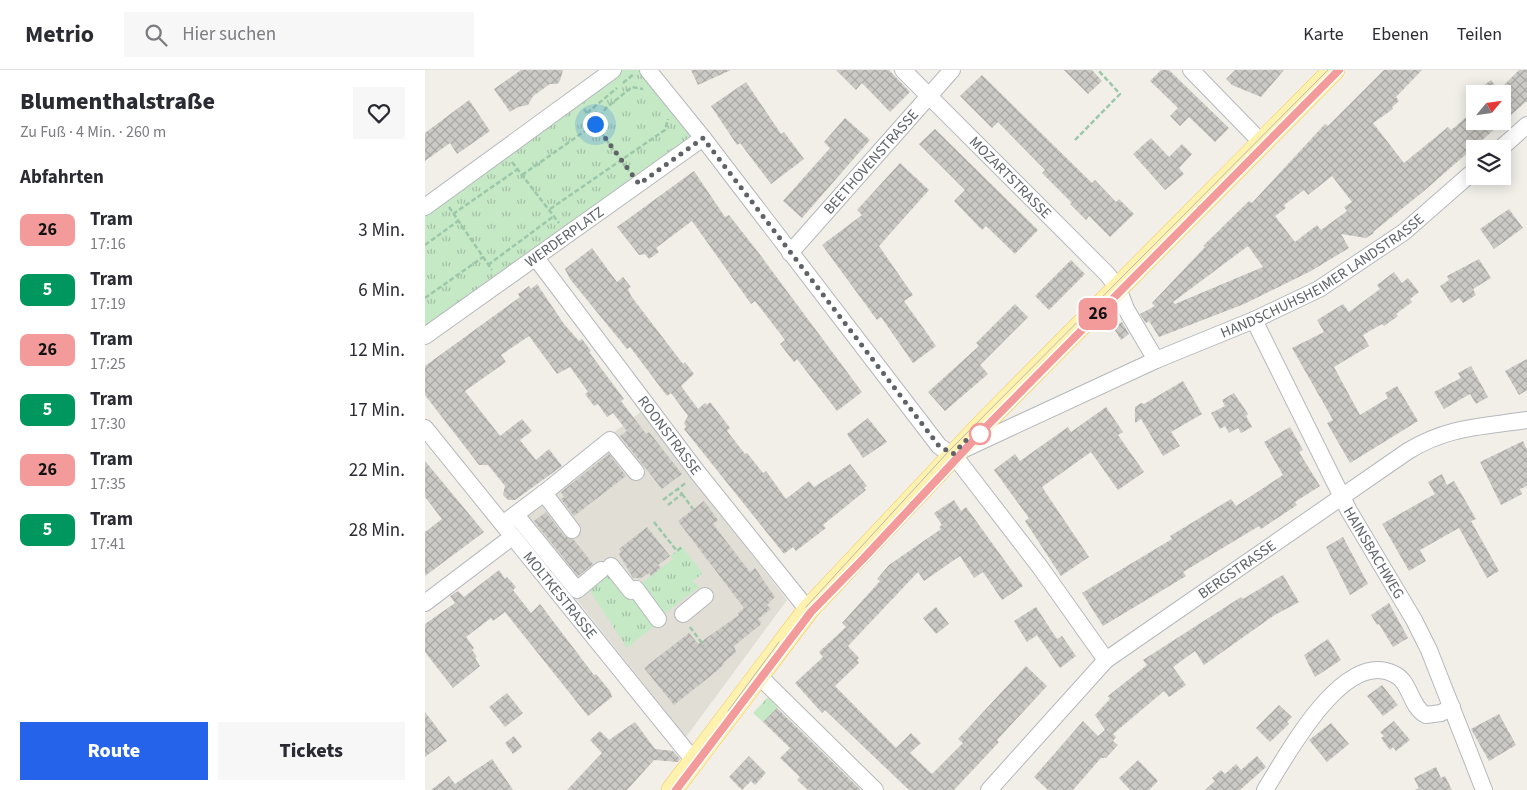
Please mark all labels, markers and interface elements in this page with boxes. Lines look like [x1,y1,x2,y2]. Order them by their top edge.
search box [124,12,474,57]
text: Metrio [25,17,94,52]
icon: search [142,21,170,49]
text: Hier suchen [182,21,276,48]
text: Karte [1303,22,1344,47]
text: Ebenen [1372,22,1429,47]
text: Teilen [1457,22,1502,47]
text: Blumenthalstraße [20,84,215,119]
north arrow [1466,85,1511,130]
map controls [1466,85,1511,185]
button: heart [353,87,405,139]
street label: BEETHOVENSTRASSE [819,105,923,219]
your location [583,112,608,137]
text: Zu Fuß · 4 Min. · 260 m [20,121,166,143]
street label: MOZARTSTRASSE [965,132,1056,223]
button: layers [1466,140,1511,185]
text: Abfahrten [20,164,104,191]
street label: WERDERPLATZ [521,201,608,272]
text: Tram [90,206,133,233]
street label: HANDSCHUHSHEIMER LANDSTRASSE [1217,208,1429,343]
text: 26 [38,217,57,242]
text: 3 Min. [358,217,405,244]
text: 17:16 [90,233,126,255]
text: Tram [90,266,133,293]
text: 5 [43,277,52,302]
text: 6 Min. [358,277,405,304]
text: 17:19 [90,293,126,315]
line badge: 26 [1075,298,1121,330]
text: 26 [1088,301,1108,326]
text: Tram [90,326,133,353]
text: 26 [38,337,57,362]
text: 12 Min. [349,337,405,364]
text: 17:25 [90,353,126,375]
text: Tram [90,386,133,413]
street label: ROONSTRASSE [633,391,706,479]
text: 5 [43,397,52,422]
text: 17 Min. [349,397,405,424]
text: 17:30 [90,413,126,435]
unlabelled marker [969,423,991,445]
text: Tram [90,446,133,473]
text: 26 [38,457,57,482]
text: 22 Min. [349,457,405,484]
text: 17:35 [90,473,126,495]
street label: HAINSBACHWEG [1338,503,1410,603]
text: Tram [90,506,133,533]
text: 5 [43,517,52,542]
text: 28 Min. [349,517,405,544]
text: 17:41 [90,533,126,555]
street label: BERGSTRASSE [1194,535,1280,604]
street label: MOLTKESTRASSE [518,547,602,644]
button: Route [20,722,208,780]
button: Tickets [218,722,405,780]

